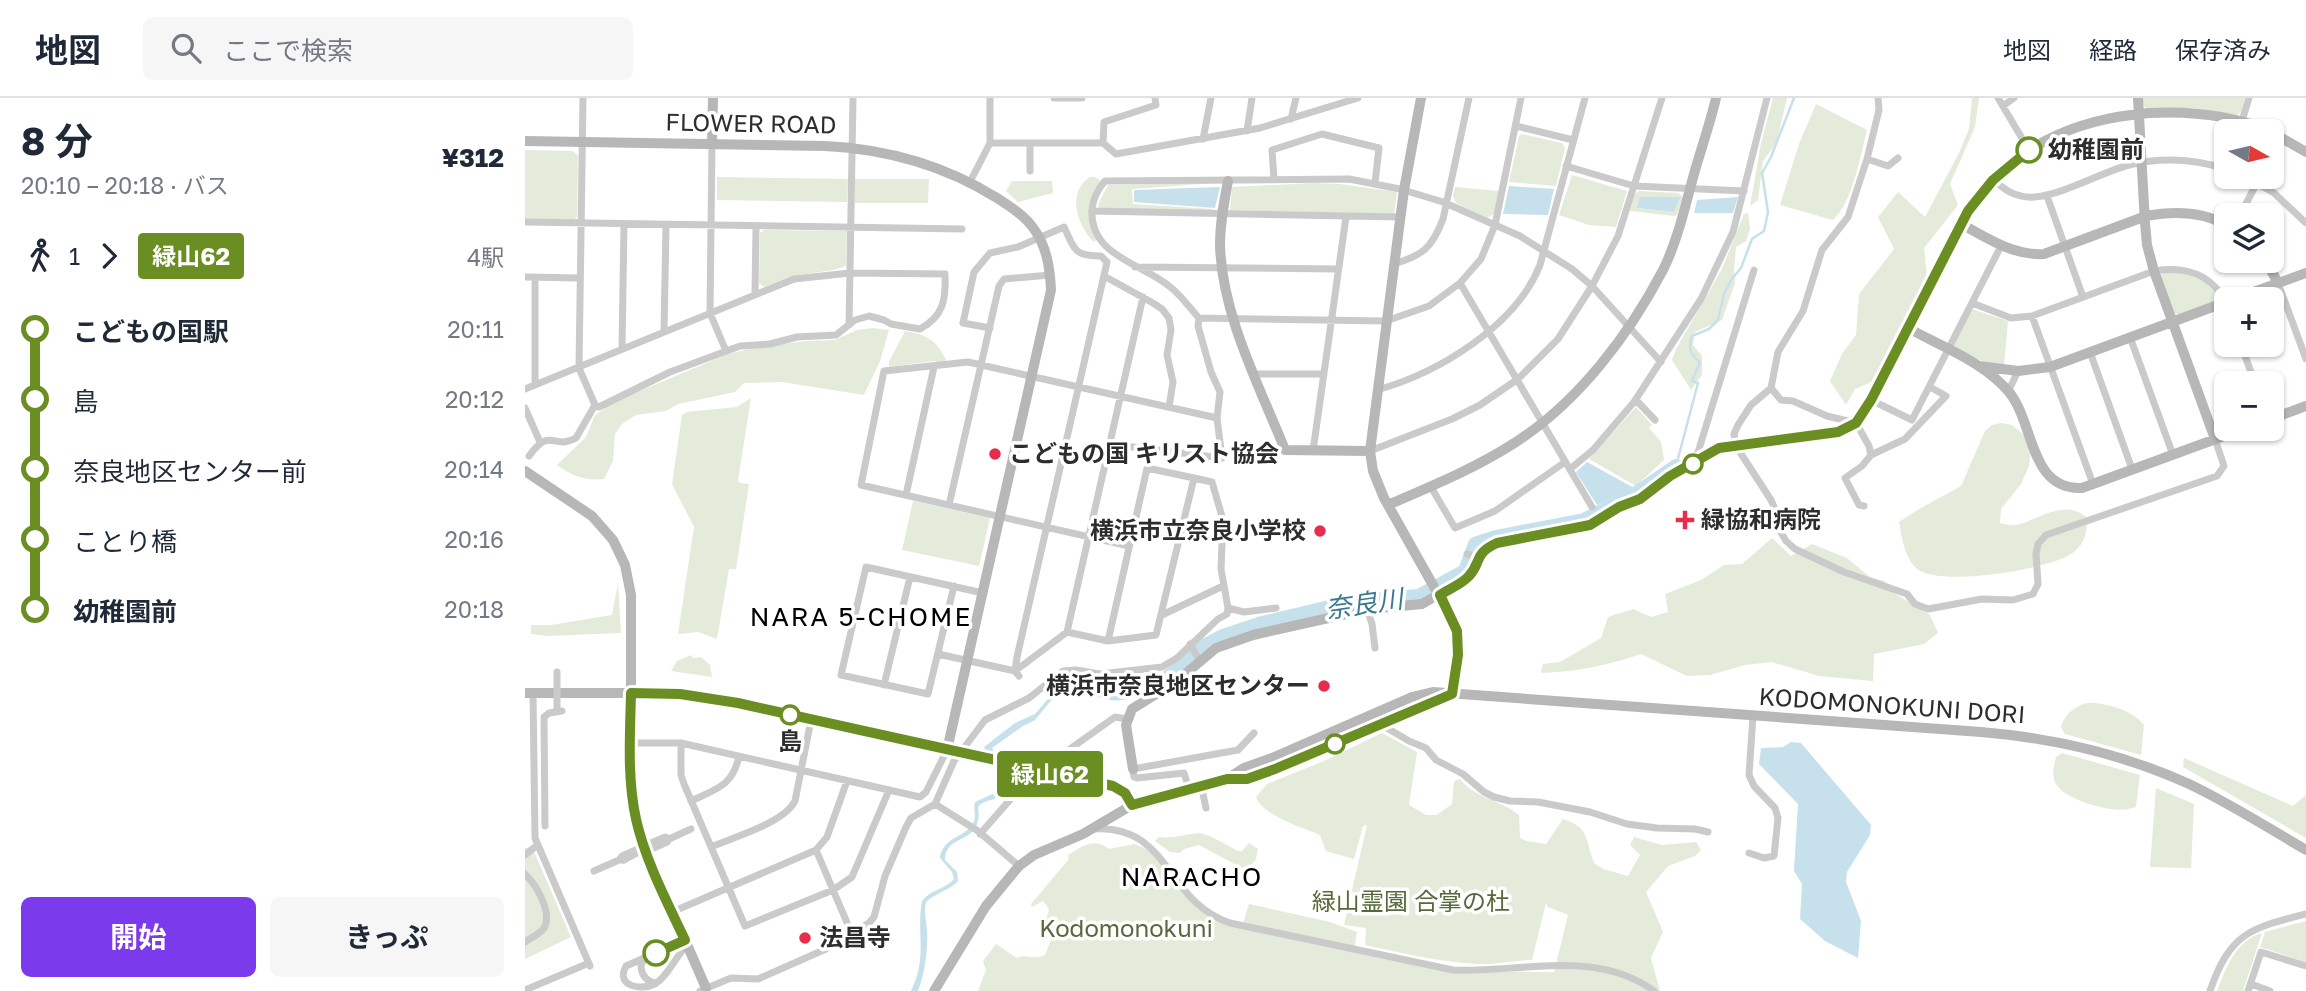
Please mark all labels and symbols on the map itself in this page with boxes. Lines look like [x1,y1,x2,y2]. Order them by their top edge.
street label: FLOWER ROAD [665,107,837,138]
north arrow [2214,119,2284,189]
place label: 幼稚園前 [2048,134,2144,163]
marker: 幼稚園前 [2016,137,2042,163]
place label: こどもの国 キリスト協会 [1009,438,1279,467]
marker: こどもの国 キリスト協会 [987,446,1003,462]
unlabelled marker [1683,454,1703,474]
place label: 緑協和病院 [1701,504,1821,533]
marker: 緑協和病院 [1675,510,1695,530]
place label: 横浜市立奈良小学校 [1090,515,1306,544]
marker: 横浜市立奈良小学校 [1312,523,1328,539]
water label: 奈良川 [1323,582,1408,624]
district label: NARA 5-CHOME [750,601,972,632]
place label: 横浜市奈良地区センター [1046,670,1310,699]
marker: 横浜市奈良地区センター [1316,678,1332,694]
street label: KODOMONOKUNI DORI [1758,681,2026,728]
marker: 島 [780,705,800,725]
place label: 島 [778,726,802,755]
unlabelled marker [1325,734,1345,754]
line badge: 緑山62 [1001,751,1099,797]
district label: NARACHO [1121,861,1263,892]
park label: 緑山霊園 合掌の杜 [1312,886,1510,915]
park label: Kodomonokuni [1039,913,1213,942]
place label: 法昌寺 [819,922,891,951]
marker: 法昌寺 [797,930,813,946]
unlabelled marker [643,940,669,966]

